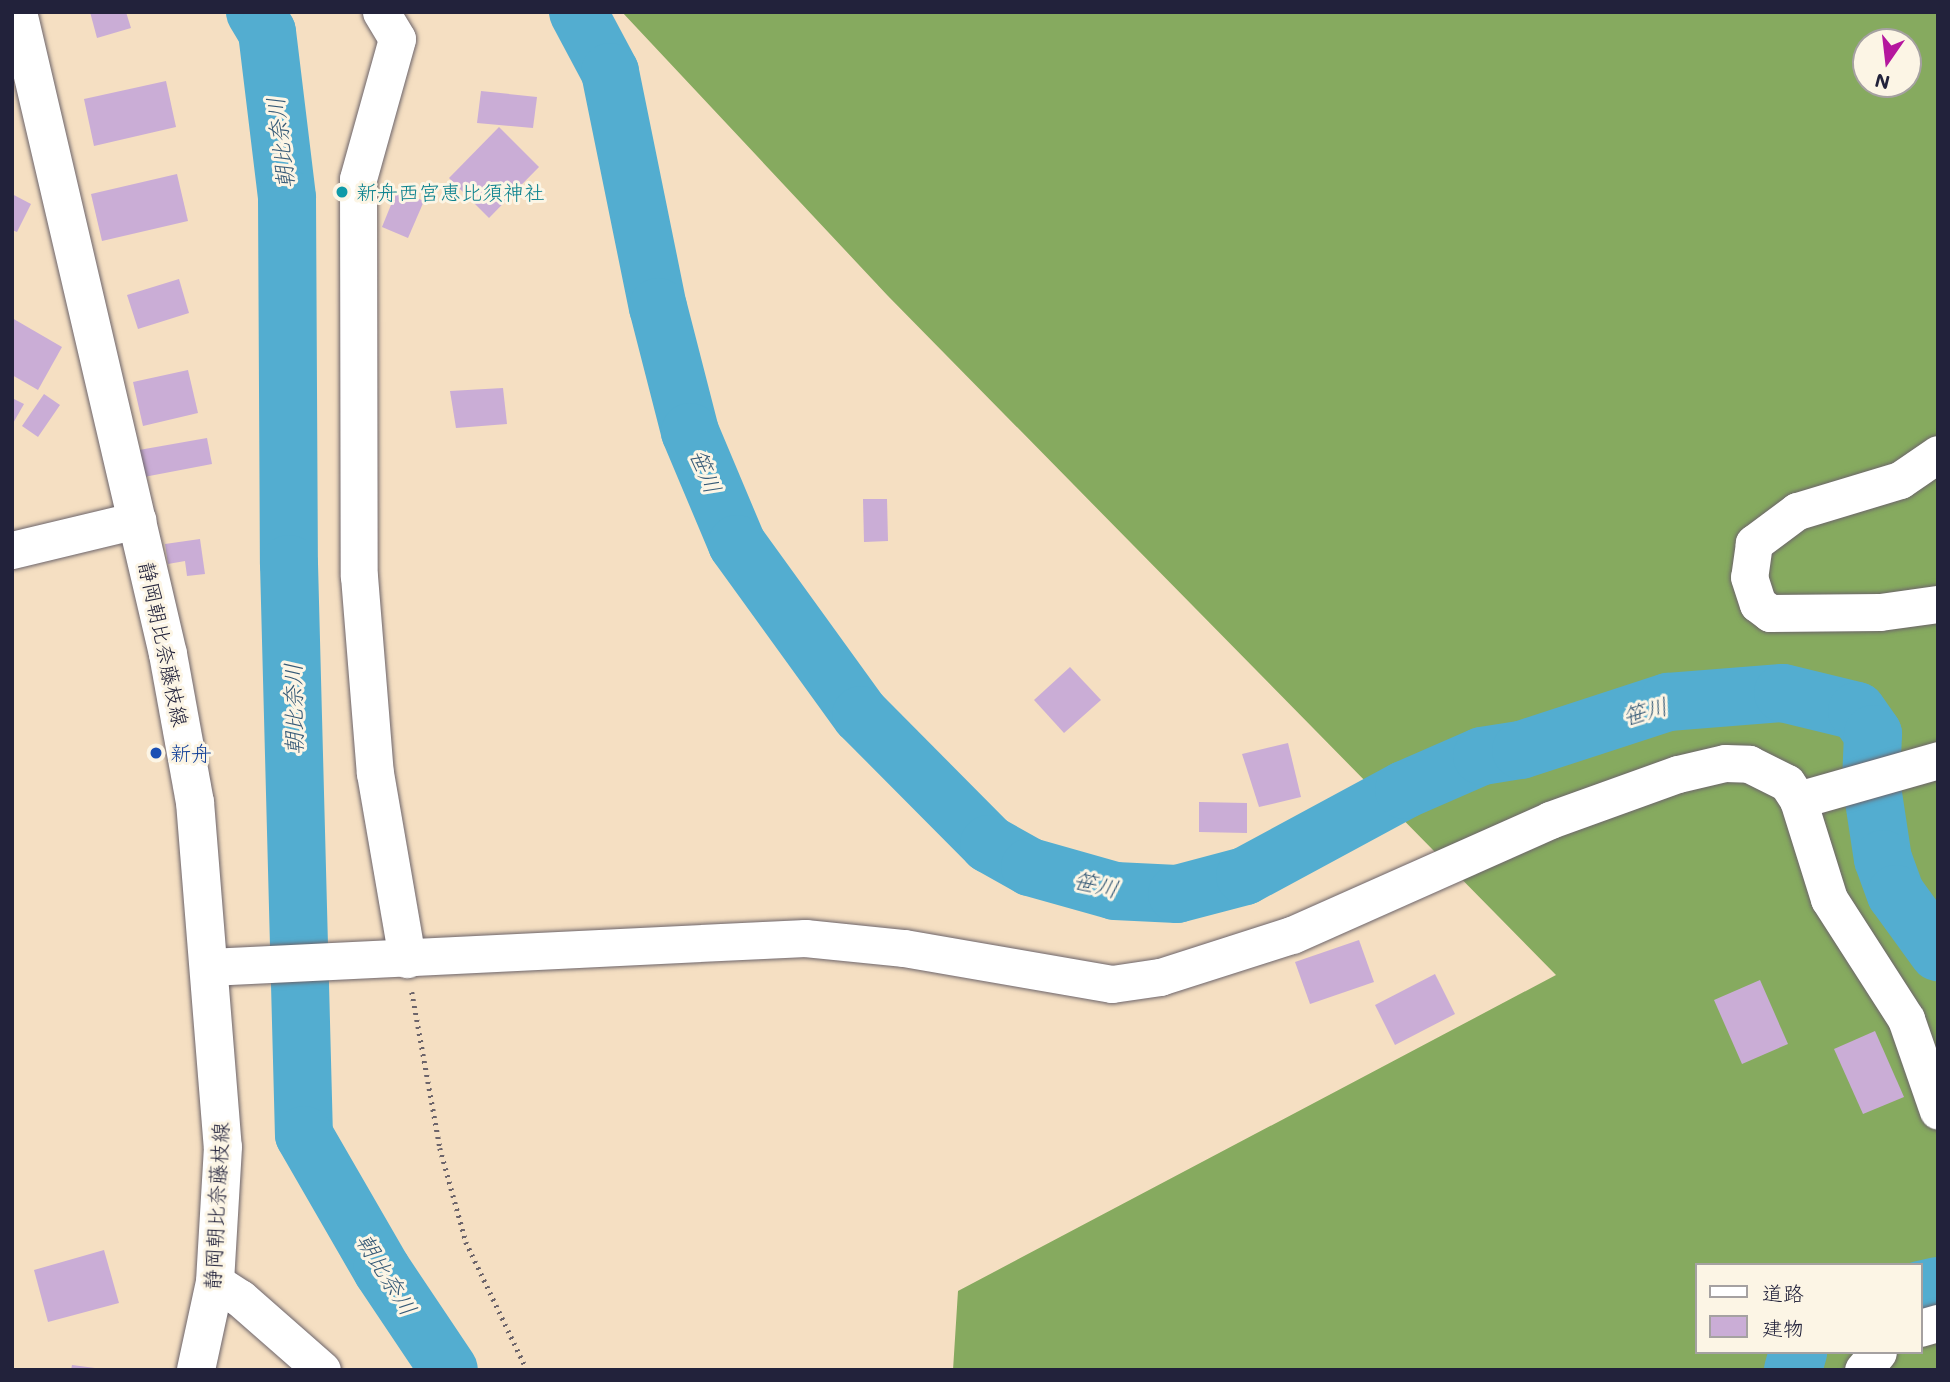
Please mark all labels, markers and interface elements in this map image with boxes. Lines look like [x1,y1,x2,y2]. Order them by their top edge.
north arrow [1852,28,1922,98]
text: N [1872,68,1892,96]
water label: 朝比奈川 [261,96,299,190]
place label: 新舟西宮恵比須神社 [356,179,545,205]
marker: 新舟西宮恵比須神社 [334,184,350,200]
water label: 笹川 [684,444,728,498]
street label: 静岡朝比奈藤枝線 [134,559,194,729]
water label: 朝比奈川 [278,663,308,755]
water label: 笹川 [1619,691,1671,731]
place label: 新舟 [170,740,212,766]
marker: 新舟 [148,745,164,761]
water label: 笹川 [1070,865,1122,903]
street label: 静岡朝比奈藤枝線 [199,1121,233,1291]
water label: 朝比奈川 [351,1228,423,1320]
legend [1694,1263,1922,1354]
text: 道路 [1762,1279,1804,1306]
text: 建物 [1762,1314,1804,1341]

